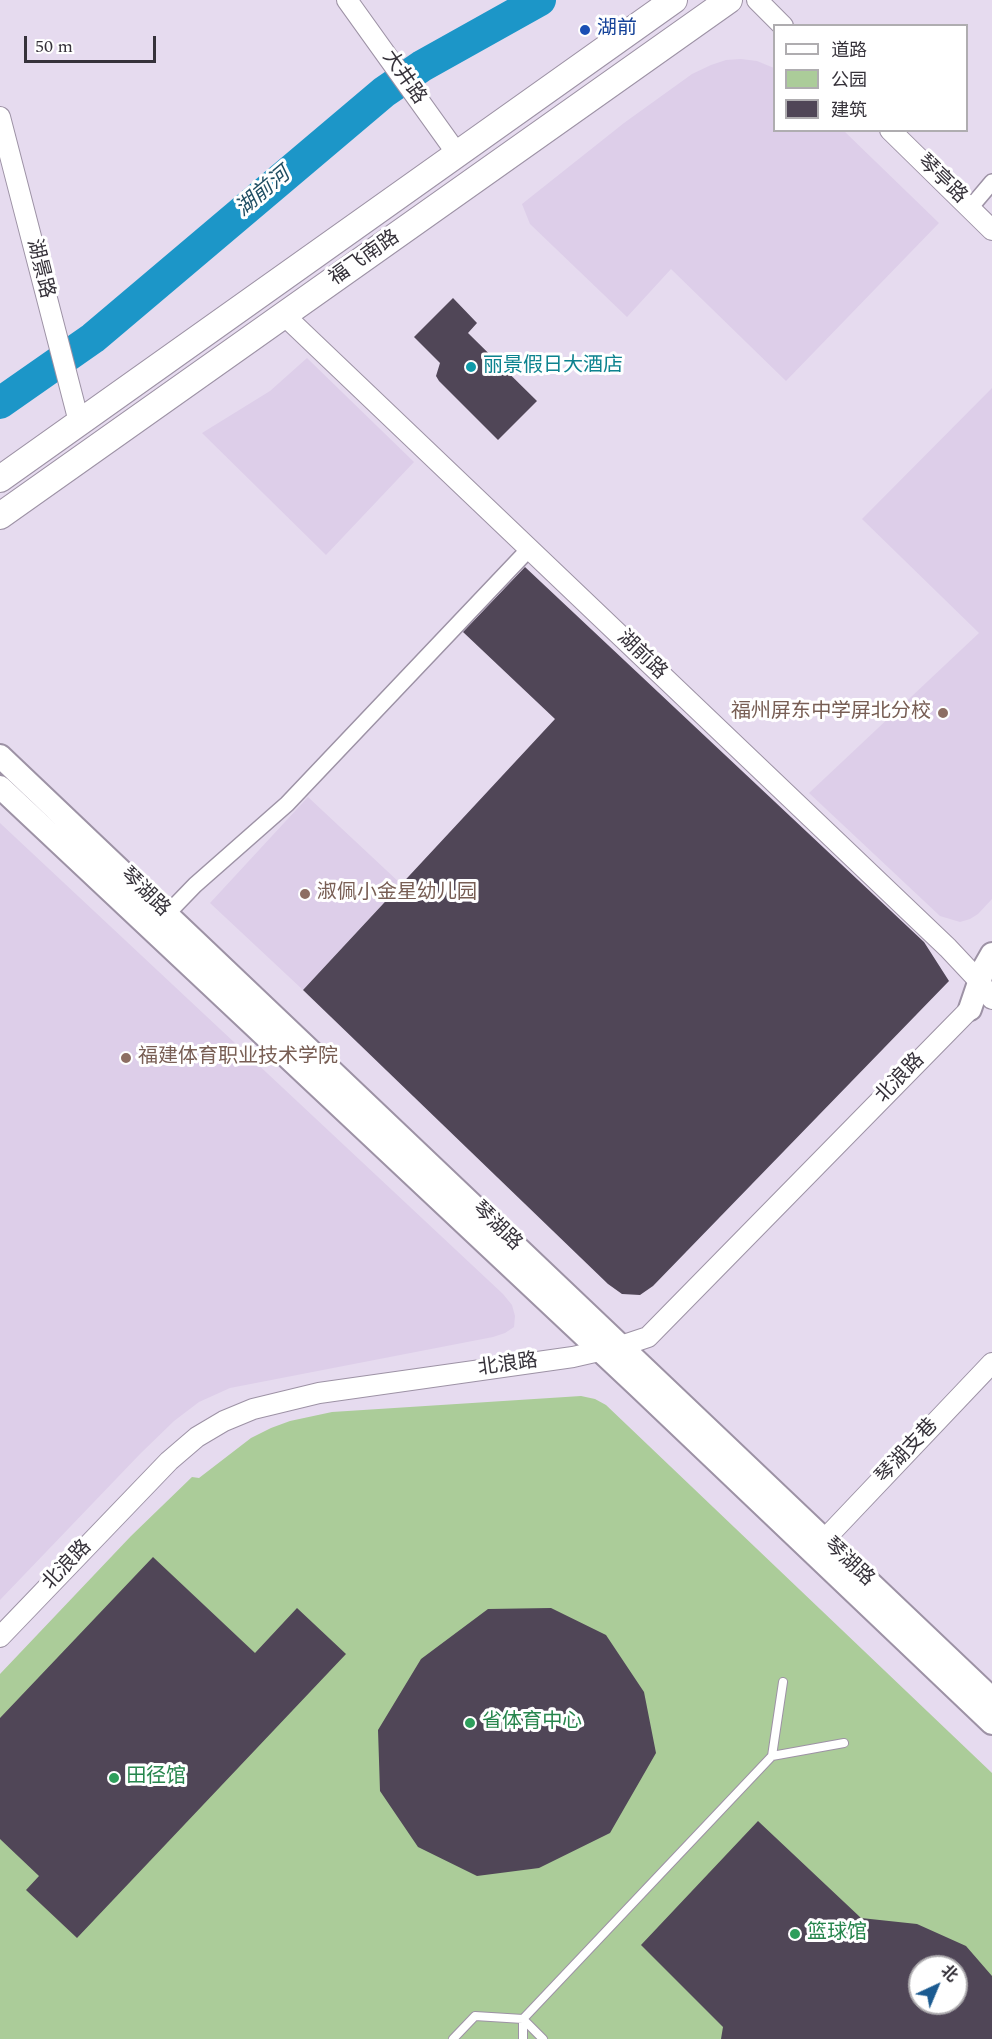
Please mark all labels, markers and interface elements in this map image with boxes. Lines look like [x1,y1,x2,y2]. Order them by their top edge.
place label: 湖前 [597,18,637,42]
marker: 湖前 [578,23,592,37]
scale bar [27,24,159,62]
legend [773,24,968,132]
text: 50 m [35,33,73,60]
text: 道路 [831,37,867,64]
street label: 大井路 [376,47,430,109]
text: 公园 [831,67,867,94]
text: 建筑 [831,97,867,124]
street label: 琴亭路 [911,151,971,209]
water label: 湖前河 [232,163,296,223]
street label: 福飞南路 [325,226,405,292]
street label: 湖景路 [20,237,58,301]
place label: 丽景假日大酒店 [483,355,623,379]
marker: 丽景假日大酒店 [464,360,478,374]
street label: 湖前路 [611,627,671,685]
place label: 福州屏东中学屏北分校 [731,701,931,725]
marker: 福州屏东中学屏北分校 [936,706,950,720]
street label: 琴湖路 [114,864,174,922]
place label: 淑佩小金星幼儿园 [317,882,477,906]
marker: 淑佩小金星幼儿园 [298,887,312,901]
place label: 福建体育职业技术学院 [138,1046,338,1070]
street label: 北浪路 [872,1049,930,1109]
marker: 福建体育职业技术学院 [119,1051,133,1065]
street label: 琴湖路 [466,1198,526,1256]
street label: 北浪路 [477,1350,539,1382]
street label: 琴湖支巷 [872,1415,944,1489]
street label: 琴湖路 [818,1534,878,1592]
street label: 北浪路 [39,1536,97,1596]
place label: 省体育中心 [482,1711,582,1735]
marker: 省体育中心 [463,1716,477,1730]
place label: 田径馆 [126,1766,186,1790]
marker: 田径馆 [107,1771,121,1785]
place label: 篮球馆 [807,1922,867,1946]
marker: 篮球馆 [788,1927,802,1941]
north arrow [908,1955,968,2015]
text: 北 [935,1959,963,1988]

